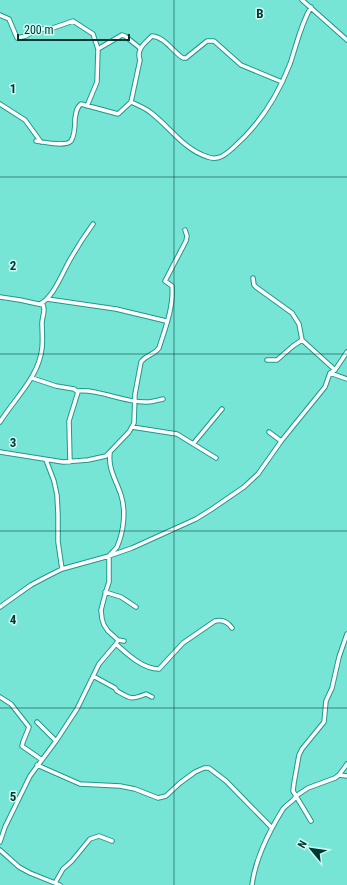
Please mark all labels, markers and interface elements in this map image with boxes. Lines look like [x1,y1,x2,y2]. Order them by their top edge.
text: B [256,6,264,21]
scale bar [18,16,129,42]
text: 200 m [24,23,54,37]
text: 1 [10,81,16,96]
text: 2 [10,258,17,273]
text: 3 [10,435,16,450]
text: 4 [10,612,17,627]
text: 5 [10,789,17,804]
north arrow [291,829,331,869]
text: N [295,838,310,850]

